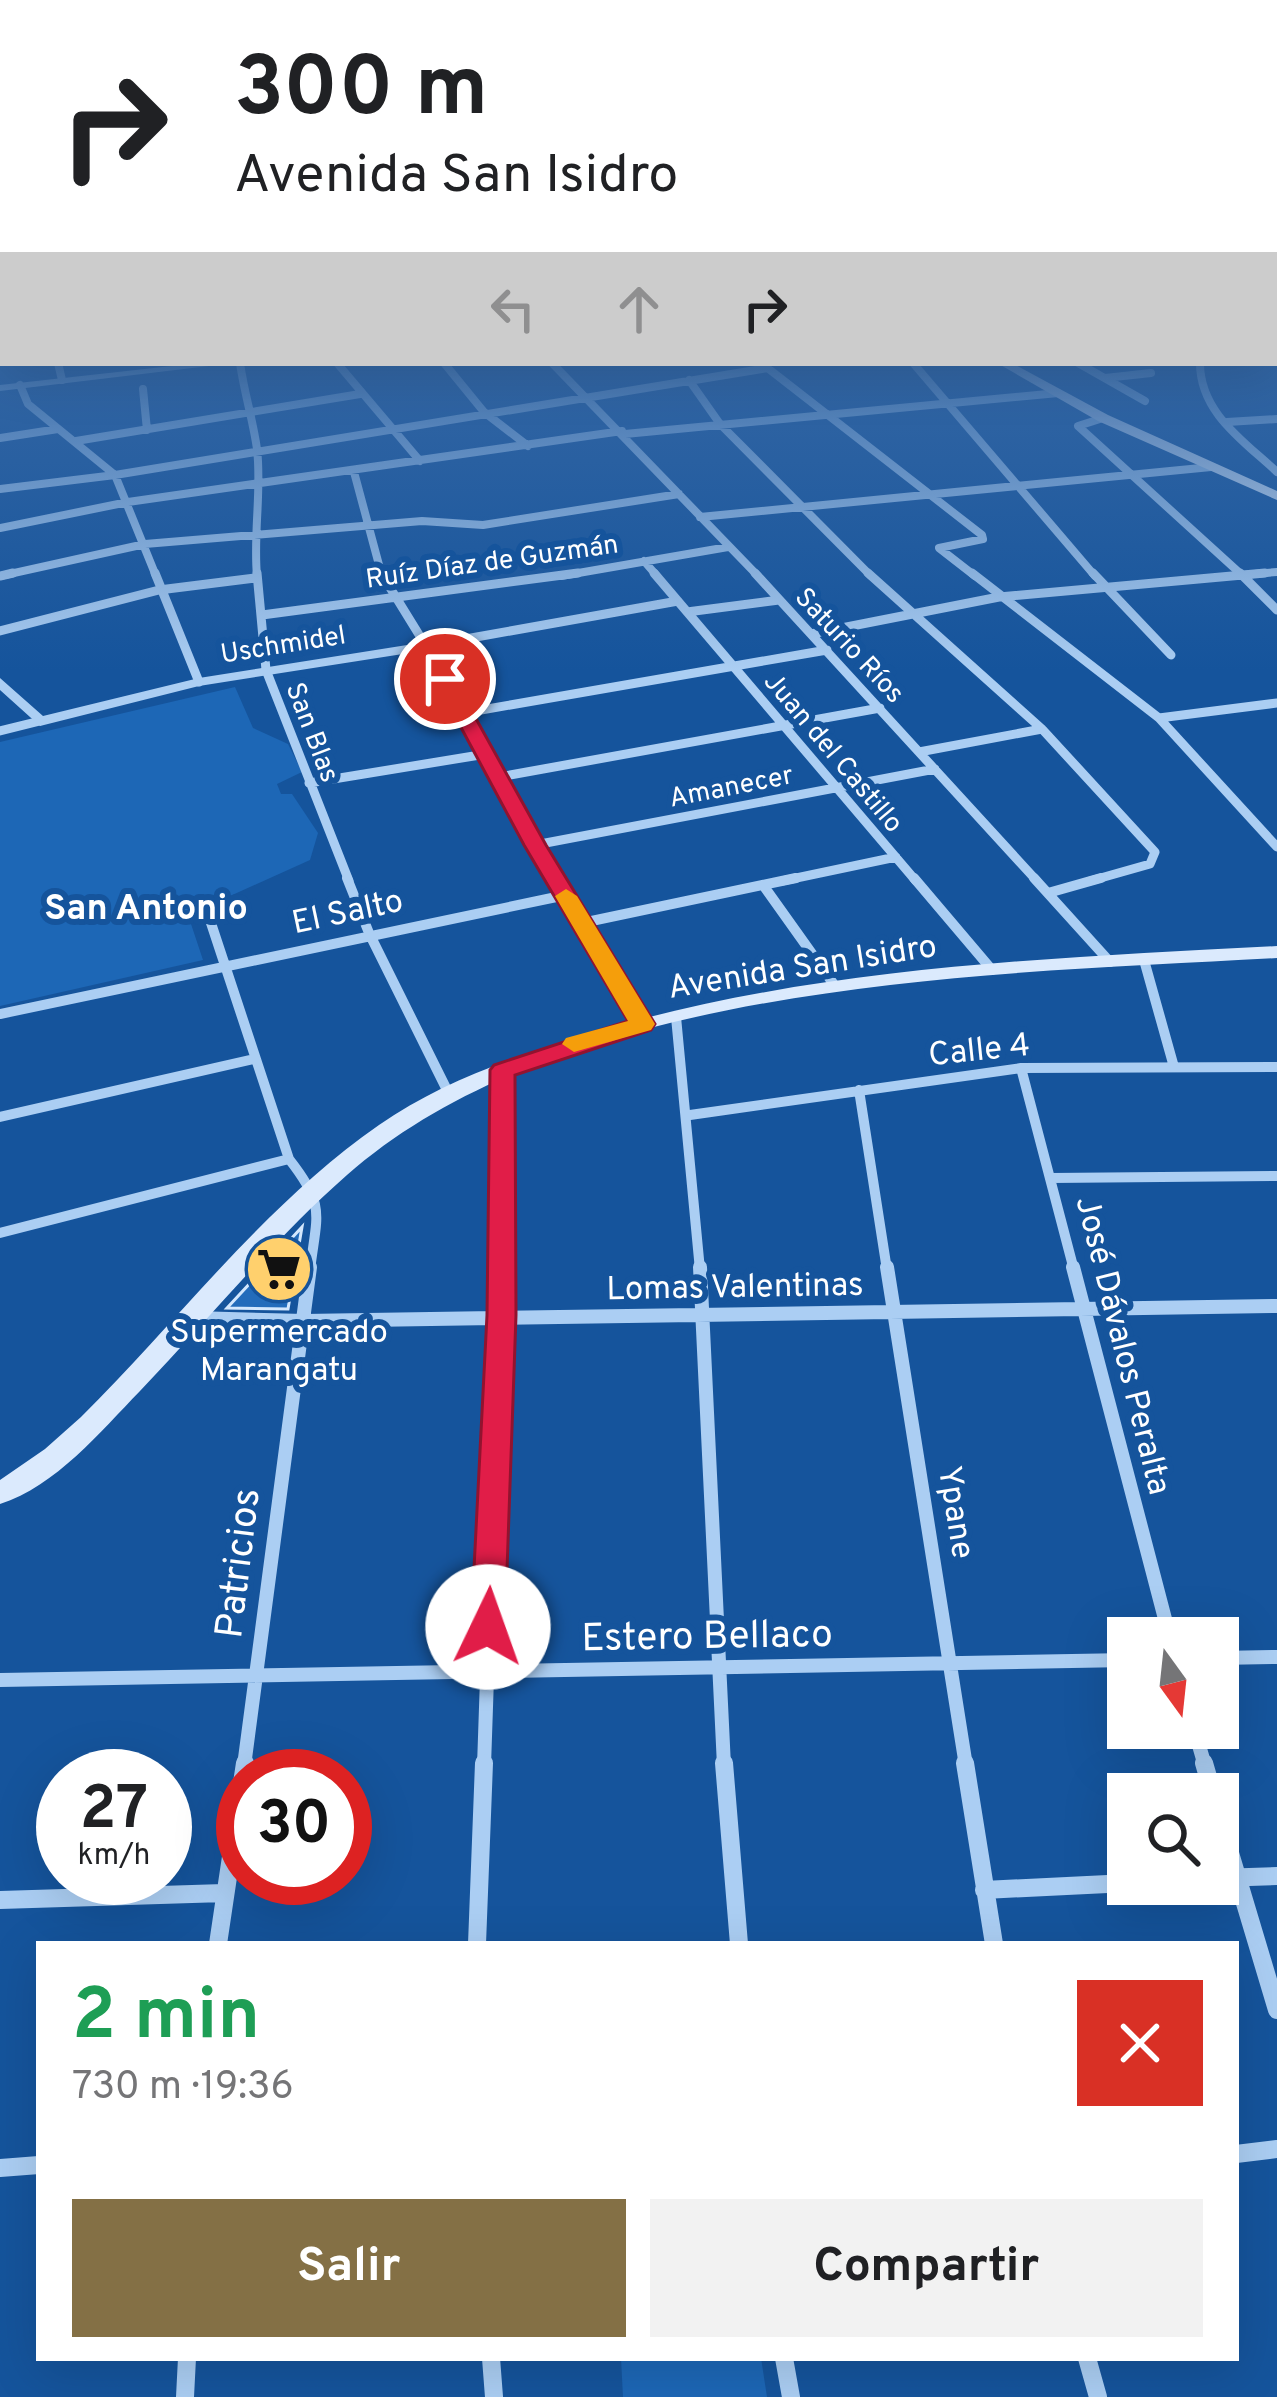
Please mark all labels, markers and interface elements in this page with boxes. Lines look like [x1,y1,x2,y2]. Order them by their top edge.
text: 300 m [234,39,488,145]
icon: right [36,48,192,204]
text: Avenida San Isidro [234,143,678,212]
icon: left [480,276,546,342]
icon: ahead [606,276,672,342]
icon: right [732,276,798,342]
street label: Ruíz Díaz de Guzmán [364,528,621,598]
street label: Saturio Ríos [786,581,911,711]
street label: Uschmidel [218,619,348,673]
pin [394,628,496,730]
icon: arrive [412,646,478,712]
street label: Juan del Castillo [755,666,909,840]
street label: San Blas [277,678,346,787]
street label: Amanecer [667,759,796,817]
street label: El Salto [288,882,407,946]
district label: San Antonio [44,887,248,933]
street label: Avenida San Isidro [665,927,940,1011]
street label: Calle 4 [926,1026,1032,1078]
street label: José Dávalos Peralta [1064,1192,1179,1500]
supermarket icon: Supermercado Marangatu [244,1234,314,1304]
street label: Lomas Valentinas [606,1266,864,1312]
place label: Supermercado Marangatu [170,1313,388,1393]
street label: Ypane [926,1463,982,1562]
street label: Patricios [207,1486,274,1641]
position arrow [425,1564,551,1690]
street label: Estero Bellaco [581,1612,833,1665]
north arrow [1107,1617,1239,1749]
map controls [1107,1617,1239,1905]
speed limit sign: 30 [216,1749,372,1905]
button: search [1107,1773,1239,1905]
text: 27 [80,1774,148,1850]
text: km/h [78,1838,150,1875]
text: 2 min [72,1973,260,2065]
button: close [1077,1980,1203,2106]
text: 730 m · 19:36 [72,2064,294,2113]
button: Salir [72,2199,626,2337]
button: Compartir [650,2199,1203,2337]

